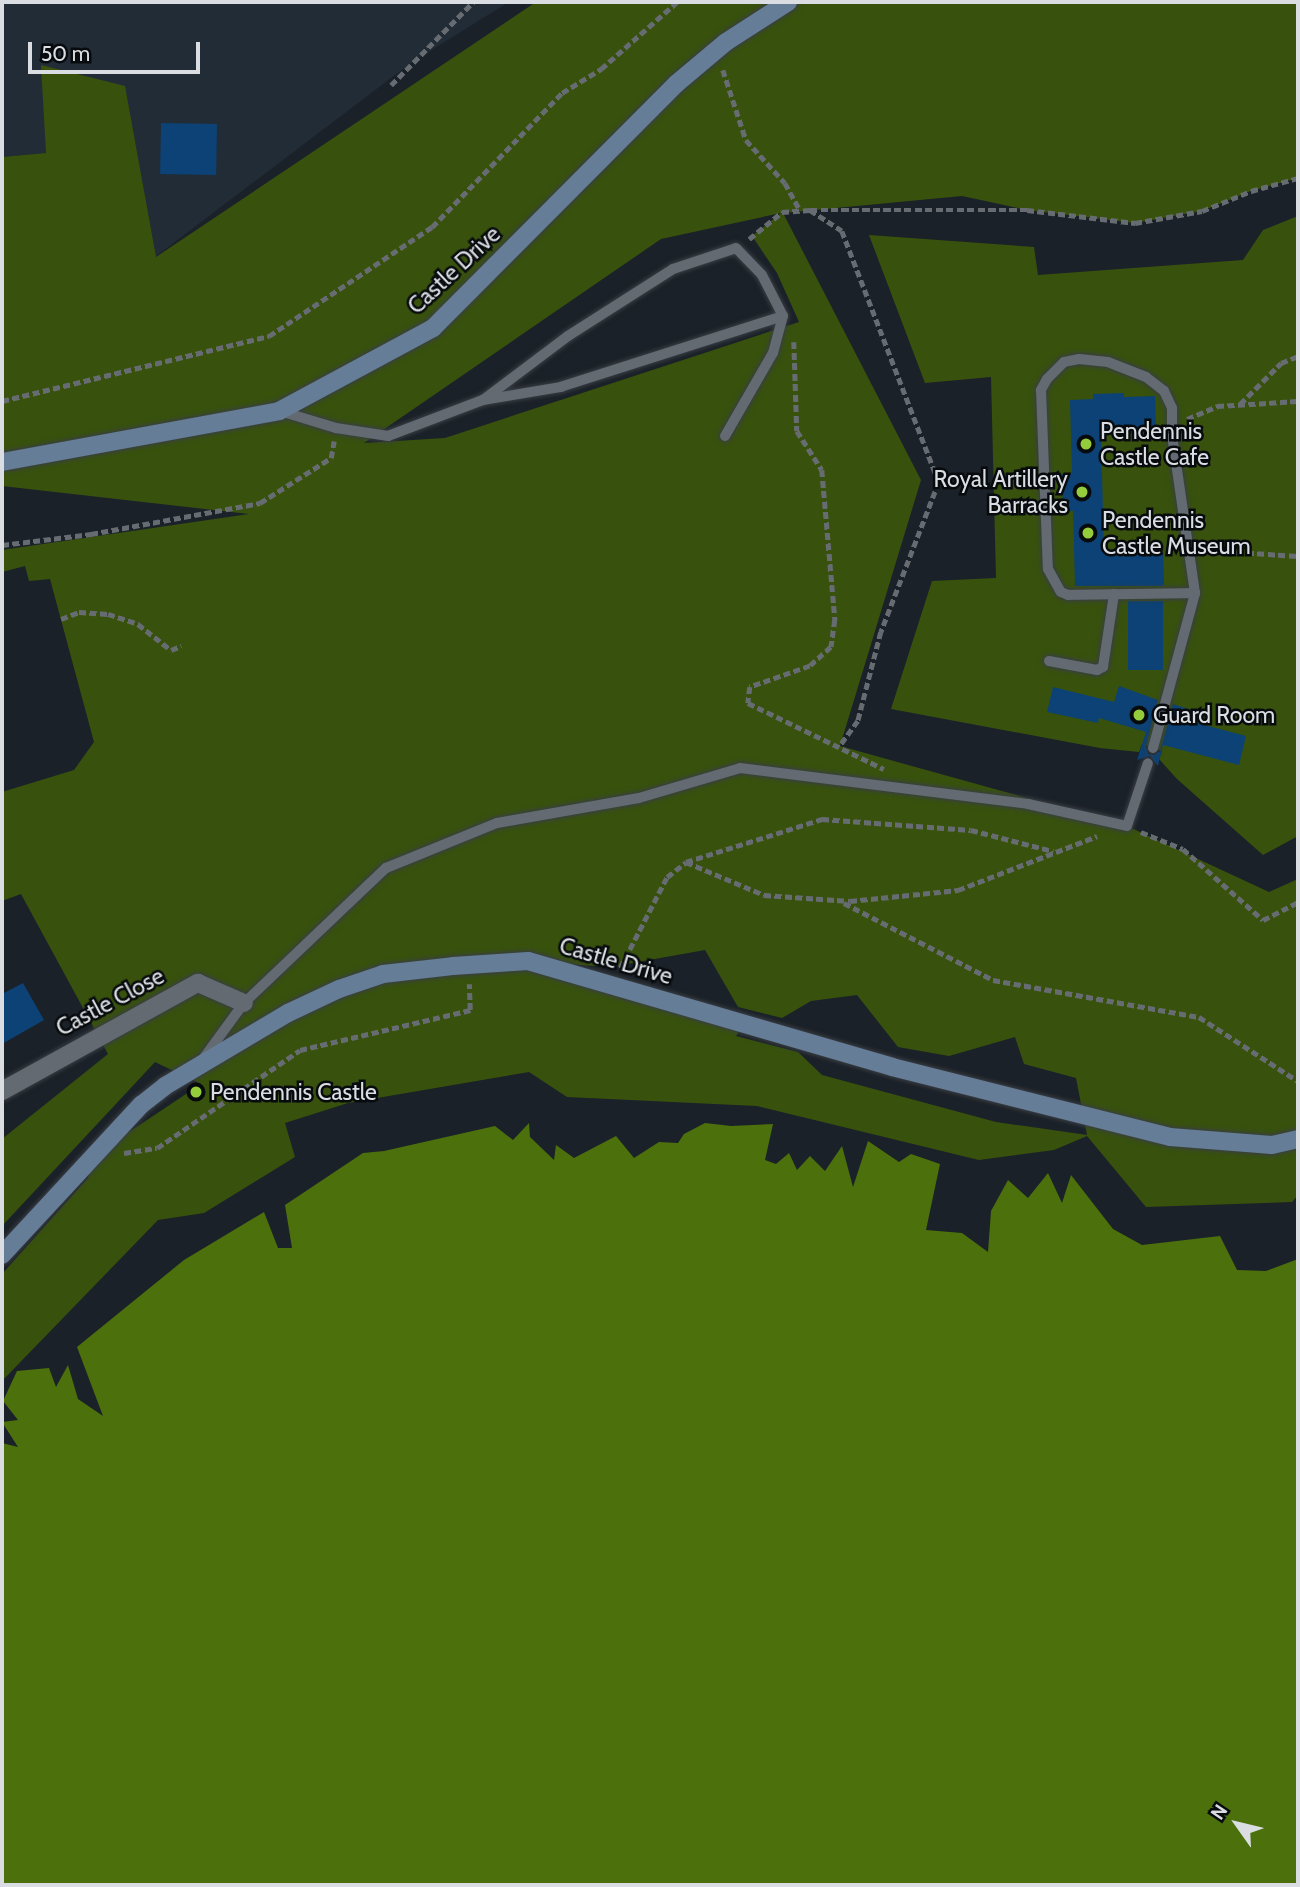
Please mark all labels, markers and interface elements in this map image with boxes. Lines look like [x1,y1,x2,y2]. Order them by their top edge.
scale bar [32,28,203,72]
text: 50 m [41,41,90,66]
street label: Castle Drive [402,220,506,320]
place label: Pendennis Castle Cafe [1100,417,1209,471]
marker: Pendennis Castle Cafe [1078,436,1094,452]
place label: Royal Artillery Barracks [934,465,1068,519]
marker: Royal Artillery Barracks [1074,484,1090,500]
place label: Pendennis Castle Museum [1102,506,1251,560]
marker: Pendennis Castle Museum [1080,525,1096,541]
place label: Guard Room [1153,701,1275,729]
marker: Guard Room [1131,707,1147,723]
street label: Castle Drive [556,932,676,990]
street label: Castle Close [51,962,169,1042]
place label: Pendennis Castle [210,1078,377,1106]
marker: Pendennis Castle [188,1084,204,1100]
north arrow [1202,1789,1272,1859]
text: N [1206,1800,1232,1824]

